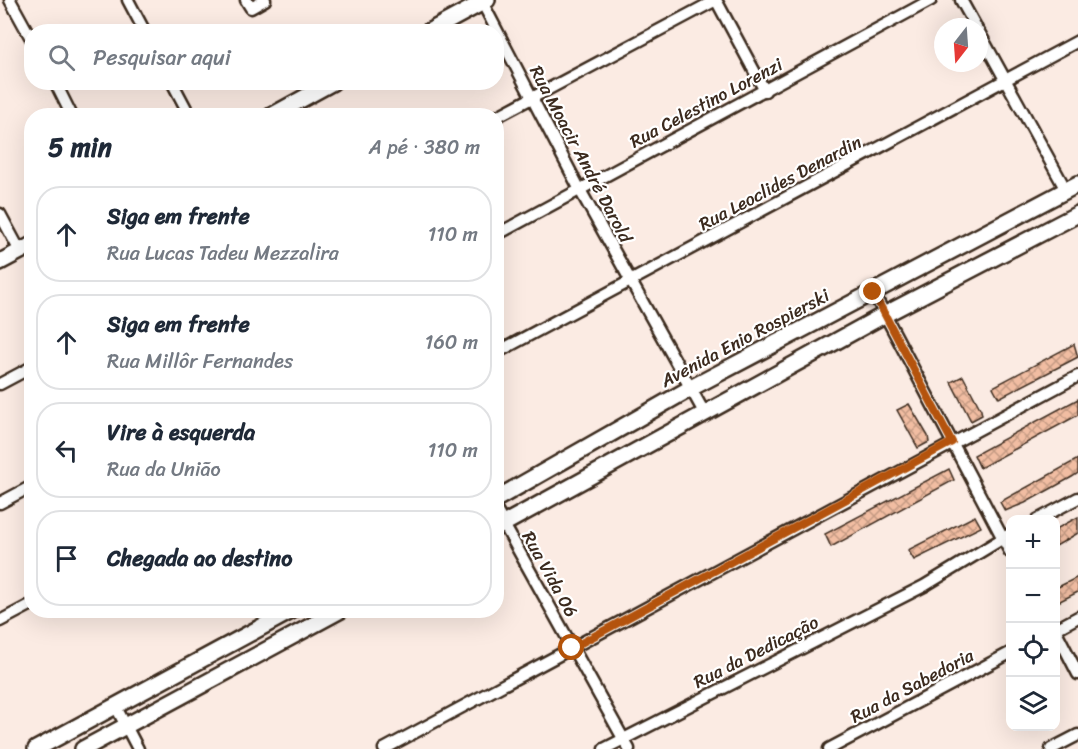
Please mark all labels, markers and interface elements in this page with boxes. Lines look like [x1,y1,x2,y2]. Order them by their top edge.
north arrow [934,18,988,72]
search box [24,24,504,90]
text: Pesquisar aqui [93,38,231,77]
icon: search [45,41,78,74]
street label: Rua Celestino Lorenzi [624,49,789,157]
street label: Rua Moacir André Darold [521,60,642,250]
text: 5 min [48,124,112,170]
street label: Rua Leoclides Denardin [693,126,868,240]
text: A pé · 380 m [369,130,480,165]
text: Siga em frente [107,197,250,236]
text: 110 m [428,217,478,252]
icon: ahead [50,218,83,251]
text: Rua Lucas Tadeu Mezzalira [107,236,339,271]
route end [859,278,885,304]
street label: Avenida Enio Rospierski [654,279,836,397]
text: Siga em frente [107,305,250,344]
text: 160 m [425,325,478,360]
icon: ahead [50,326,83,359]
text: Rua Millôr Fernandes [107,344,293,379]
text: Vire à esquerda [107,413,255,452]
text: 110 m [428,433,478,468]
icon: left [50,434,83,467]
text: Rua da União [107,452,221,487]
map controls [1006,515,1060,731]
button: + [1006,515,1060,569]
street label: Rua Vida 06 [513,525,587,623]
text: Chegada ao destino [107,539,292,578]
icon: arrive [50,542,83,575]
button: − [1006,569,1060,623]
street label: Rua da Dedicação [688,607,824,697]
button: locate [1006,623,1060,677]
route start [558,634,584,660]
street label: Rua da Sabedoria [844,639,981,732]
button: layers [1006,677,1060,731]

